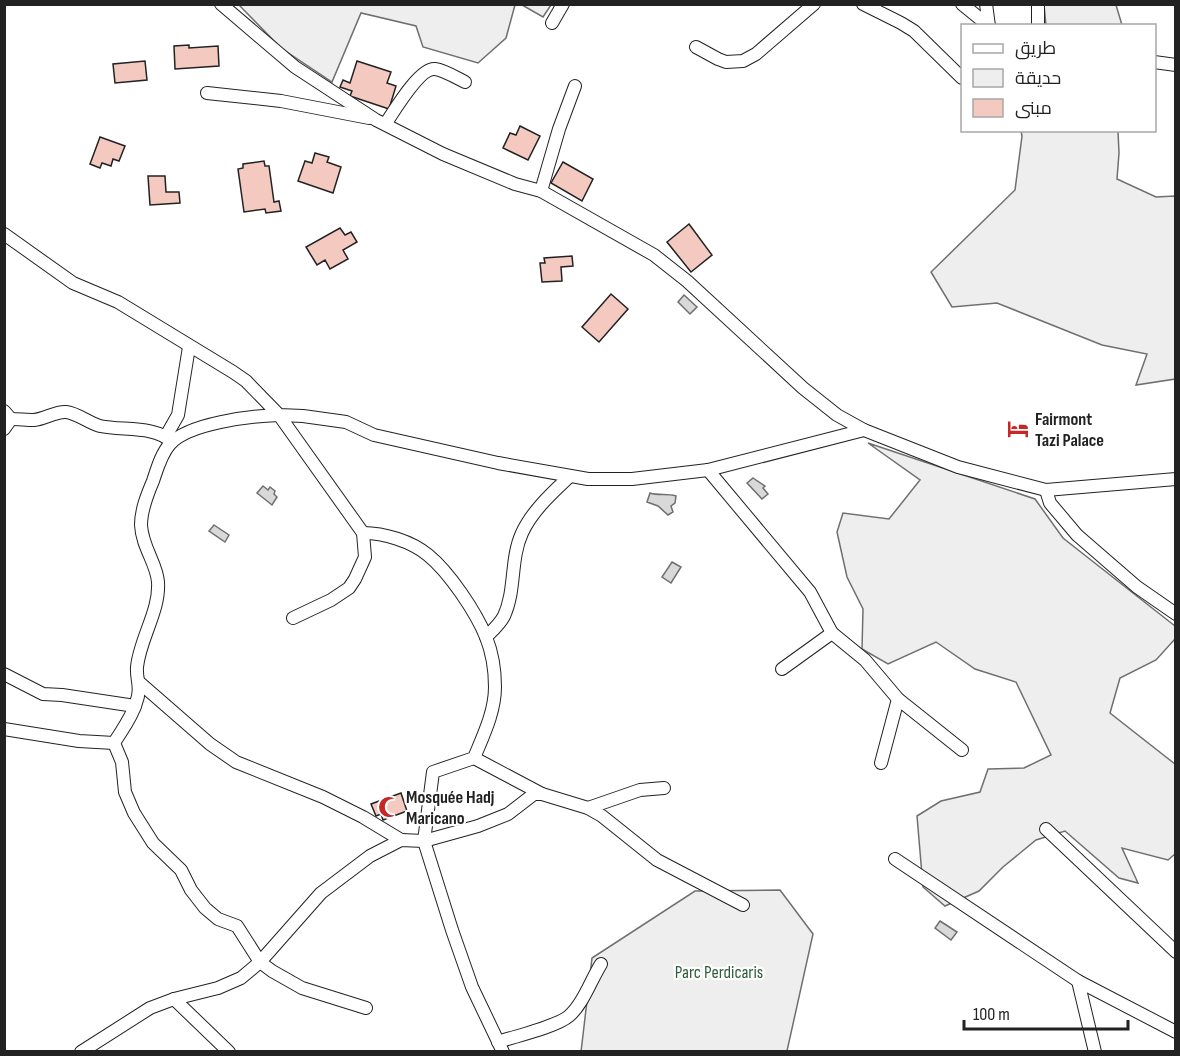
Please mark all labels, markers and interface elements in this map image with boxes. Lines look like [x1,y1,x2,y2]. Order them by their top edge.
legend [961,24,1156,132]
text: طريق [1015,38,1056,60]
text: حديقة [1015,68,1061,89]
text: مبنى [1015,98,1052,119]
place label: Fairmont Tazi Palace [1035,409,1104,451]
hotel icon: Fairmont Tazi Palace [1006,417,1030,441]
place label: Mosquée Hadj Maricano [406,787,494,829]
mosque icon: Mosquée Hadj Maricano [377,795,401,819]
park label: Parc Perdicaris [675,962,763,983]
scale bar [964,993,1128,1031]
text: 100 m [973,1004,1010,1025]

